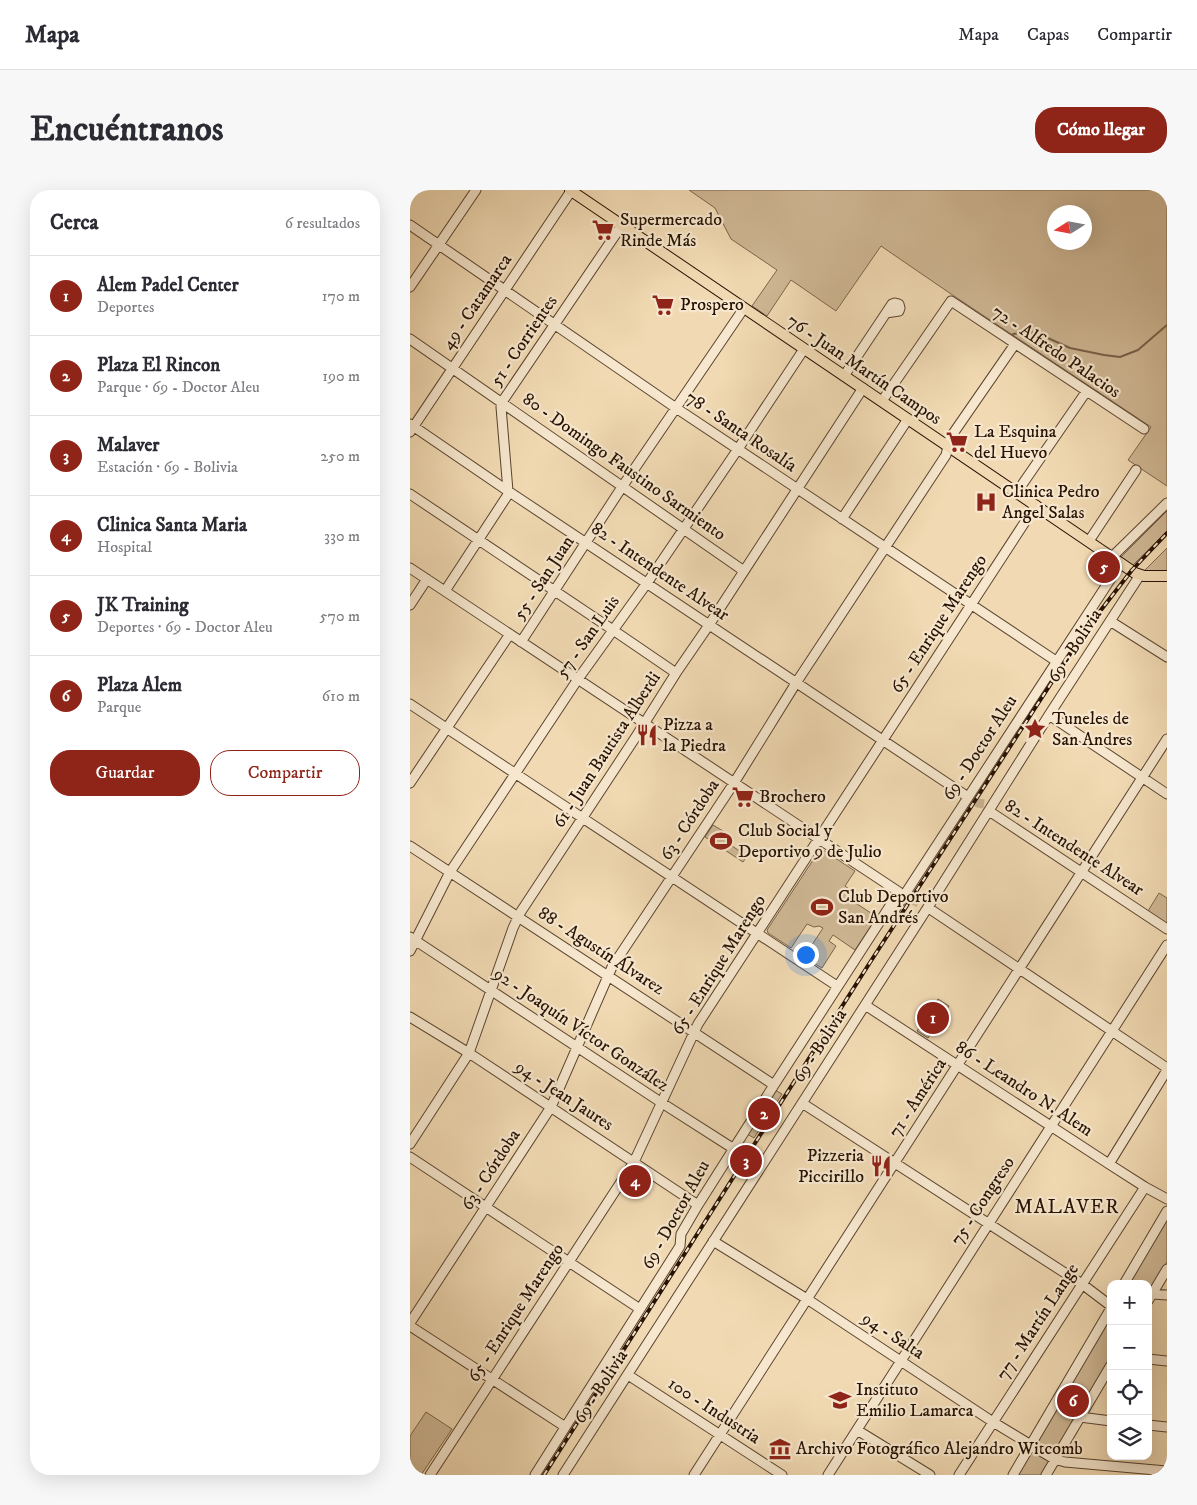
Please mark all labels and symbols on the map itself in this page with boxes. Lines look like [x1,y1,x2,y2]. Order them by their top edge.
north arrow [1047,205,1092,250]
place label: Supermercado Rinde Más [620,209,722,252]
supermarket icon: Supermercado Rinde Más [590,217,616,243]
street label: 49 - Catamarca [437,250,517,354]
street label: 51 - Corrientes [485,291,563,391]
supermarket icon: Prospero [650,292,676,318]
place label: Prospero [680,294,744,316]
street label: 72 - Alfredo Palacios [988,301,1124,403]
street label: 76 - Juan Martín Campos [783,310,945,430]
street label: 78 - Santa Rosalía [681,387,801,477]
street label: 80 - Domingo Faustino Sarmiento [518,388,730,546]
place label: La Esquina del Huevo [974,421,1057,464]
supermarket icon: La Esquina del Huevo [944,429,970,455]
place label: Clinica Pedro Angel Salas [1002,481,1100,524]
hospital icon: Clinica Pedro Angel Salas [973,489,999,515]
street label: 82 - Intendente Alvear [587,518,733,626]
street label: 55 - San Juan [509,531,580,624]
pin: 5 [1088,548,1120,586]
street label: 65 - Enrique Marengo [886,550,992,697]
street label: 57 - San Luis [551,591,625,683]
street label: 69 - Bolivia [1043,605,1107,687]
street label: 61 - Juan Bautista Alberdi [548,668,666,832]
street label: 69 - Doctor Aleu [938,691,1022,805]
place label: Tuneles de San Andres [1052,708,1132,751]
place label: Pizza a la Piedra [663,714,726,757]
place icon: Tuneles de San Andres [1022,716,1048,742]
restaurant icon: Pizza a la Piedra [634,722,660,748]
street label: 63 - Córdoba [656,775,725,865]
supermarket icon: Brochero [730,784,756,810]
place label: Brochero [759,786,826,808]
street label: 82 - Intendente Alvear [1000,795,1148,901]
place label: Club Social y Deportivo 9 de Julio [738,820,882,863]
sports icon: Club Social y Deportivo 9 de Julio [708,828,734,854]
place label: Club Deportivo San Andrés [838,886,949,929]
street label: 65 - Enrique Marengo [667,891,771,1039]
sports icon: Club Deportivo San Andrés [809,894,835,920]
street label: 88 - Agustín Álvarez [534,901,669,1000]
your location [793,942,819,968]
street label: 92 - Joaquín Víctor González [488,963,673,1097]
pin: 1 [917,999,949,1037]
street label: 69 - Bolivia [788,1005,852,1087]
street label: 86 - Leandro N. Alem [951,1036,1097,1142]
street label: 71 - América [884,1054,952,1142]
street label: 94 - Jean Jaures [510,1055,617,1136]
pin: 2 [748,1095,780,1133]
street label: 63 - Córdoba [457,1125,526,1215]
pin: 3 [730,1142,762,1180]
place label: Pizzeria Piccirillo [798,1145,864,1188]
street label: 75 - Congreso [946,1152,1020,1249]
restaurant icon: Pizzeria Piccirillo [868,1153,894,1179]
street label: 69 - Doctor Aleu [637,1156,715,1273]
pin: 4 [619,1162,651,1200]
district label: MALAVER [1014,1195,1120,1220]
street label: 65 - Enrique Marengo [463,1239,569,1386]
street label: 77 - Martín Lange [992,1260,1084,1384]
street label: 94 - Salta [857,1307,929,1365]
street label: 69 - Bolivia [569,1346,633,1428]
street label: 100 - Industria [663,1373,765,1449]
place label: Instituto Emilio Lamarca [856,1379,974,1422]
pin: 6 [1057,1382,1089,1420]
school or university icon: Instituto Emilio Lamarca [827,1387,853,1413]
museum icon: Archivo Fotográfico Alejandro Witcomb [767,1436,793,1462]
place label: Archivo Fotográfico Alejandro Witcomb [796,1438,1083,1460]

